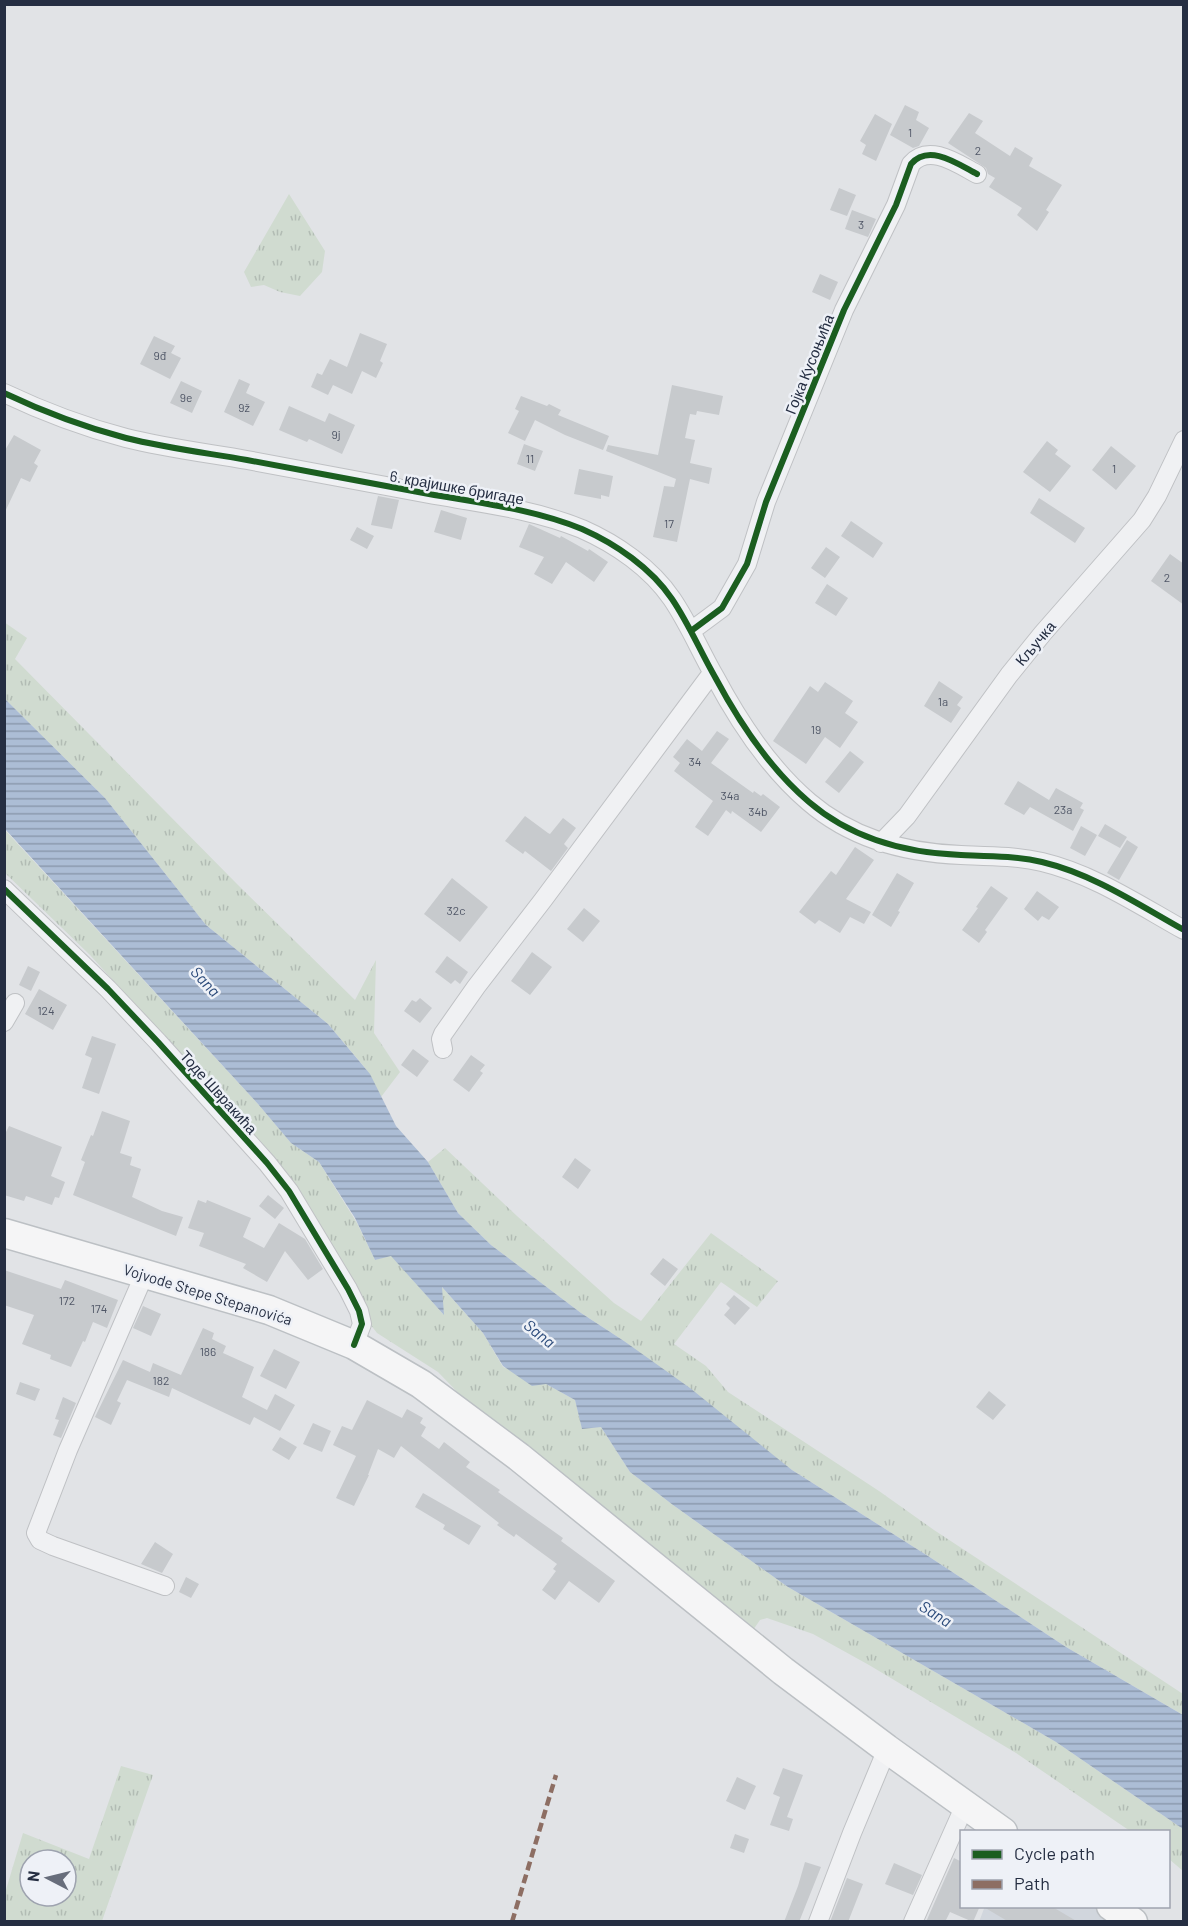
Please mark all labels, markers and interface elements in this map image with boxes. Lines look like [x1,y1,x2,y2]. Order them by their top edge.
house number: 1 [908,125,912,139]
house number: 2 [975,143,981,157]
house number: 3 [858,217,864,231]
street label: Гојка Кусоњића [781,311,838,417]
house number: 9đ [154,348,167,362]
house number: 9e [180,390,192,404]
house number: 9ž [238,400,250,414]
house number: 9j [331,427,341,441]
house number: 11 [526,451,534,465]
house number: 1 [1112,461,1116,475]
street label: 6. крајишке бригаде [389,466,525,508]
house number: 17 [664,516,674,530]
house number: 2 [1164,570,1170,584]
street label: Кључка [1011,616,1059,669]
house number: 1a [938,694,948,708]
house number: 19 [811,722,821,736]
house number: 34 [689,754,701,768]
house number: 34a [721,788,739,802]
house number: 23a [1054,802,1072,816]
house number: 34b [748,804,768,818]
house number: 32c [447,903,465,917]
water label: Sana [187,962,225,1000]
house number: 124 [37,1003,55,1017]
street label: Тоде Швракића [177,1047,262,1138]
street label: Vojvode Stepe Stepanovića [121,1260,295,1328]
house number: 172 [59,1293,75,1307]
house number: 174 [91,1301,107,1315]
water label: Sana [521,1315,559,1351]
house number: 186 [200,1344,216,1358]
house number: 182 [153,1373,169,1387]
water label: Sana [916,1596,956,1630]
legend [960,1830,1170,1908]
text: Cycle path [1014,1842,1095,1864]
north arrow [18,1848,78,1908]
text: N [23,1870,43,1883]
text: Path [1014,1872,1050,1894]

